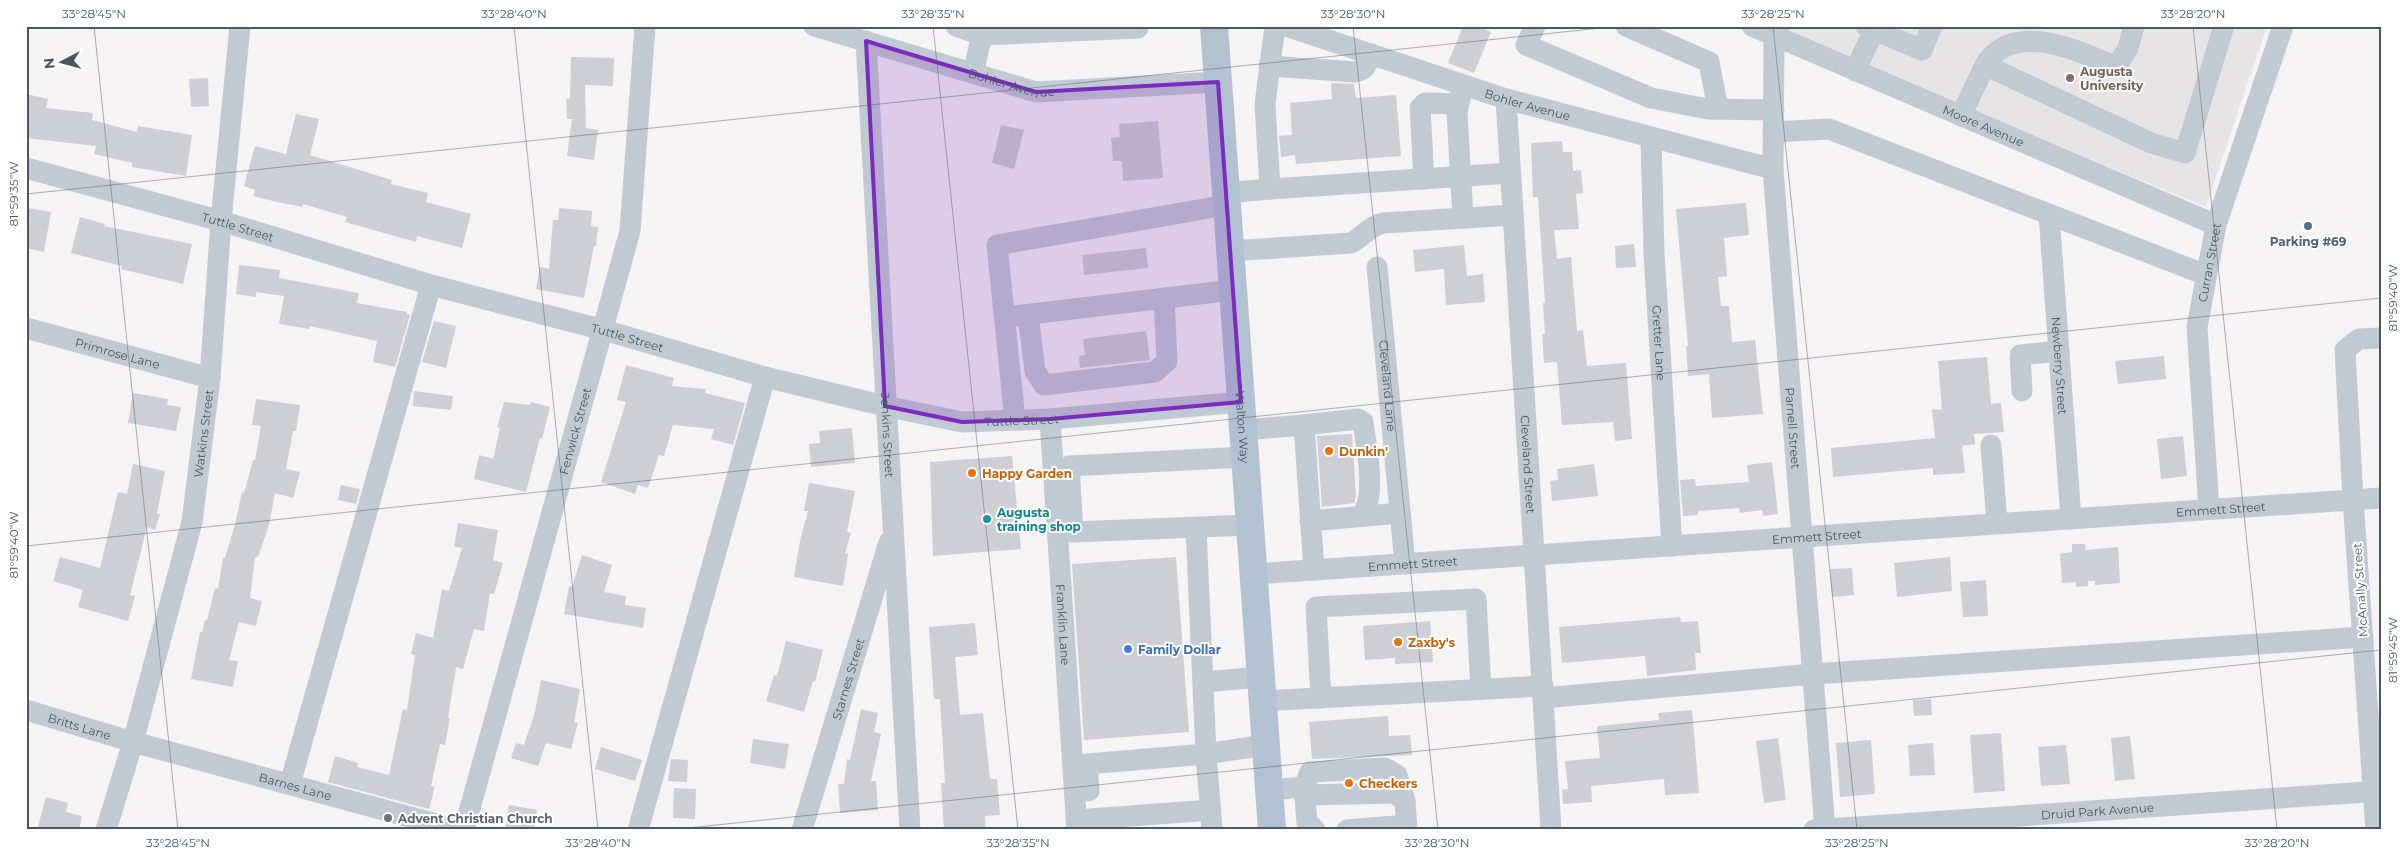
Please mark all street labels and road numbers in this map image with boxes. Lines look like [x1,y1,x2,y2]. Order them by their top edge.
street label: Bohler Avenue [967,65,1055,100]
street label: Bohler Avenue [1483,85,1572,123]
street label: Moore Avenue [1941,101,2027,149]
street label: Tuttle Street [200,209,276,244]
street label: Curran Street [2194,222,2224,303]
street label: Gretter Lane [1650,305,1669,381]
street label: Newberry Street [2049,316,2071,415]
street label: Tuttle Street [590,320,666,355]
street label: Primrose Lane [74,334,162,372]
street label: Cleveland Lane [1376,339,1400,432]
street label: Fenwick Street [555,386,594,476]
street label: Parnell Street [1783,387,1804,469]
street label: Watkins Street [190,389,216,478]
street label: Walton Way [1233,390,1253,464]
street label: Jenkins Street [878,391,898,478]
street label: Tuttle Street [984,411,1060,429]
street label: Cleveland Street [1518,415,1539,514]
street label: Emmett Street [2175,498,2266,519]
street label: Emmett Street [1771,526,1862,547]
street label: McAnally Street [2349,542,2371,638]
street label: Emmett Street [1367,553,1458,574]
street label: Franklin Lane [1053,583,1074,666]
street label: Starnes Street [828,636,867,721]
street label: Britts Lane [46,710,113,743]
street label: Barnes Lane [257,769,334,803]
street label: Druid Park Avenue [2040,799,2154,822]

